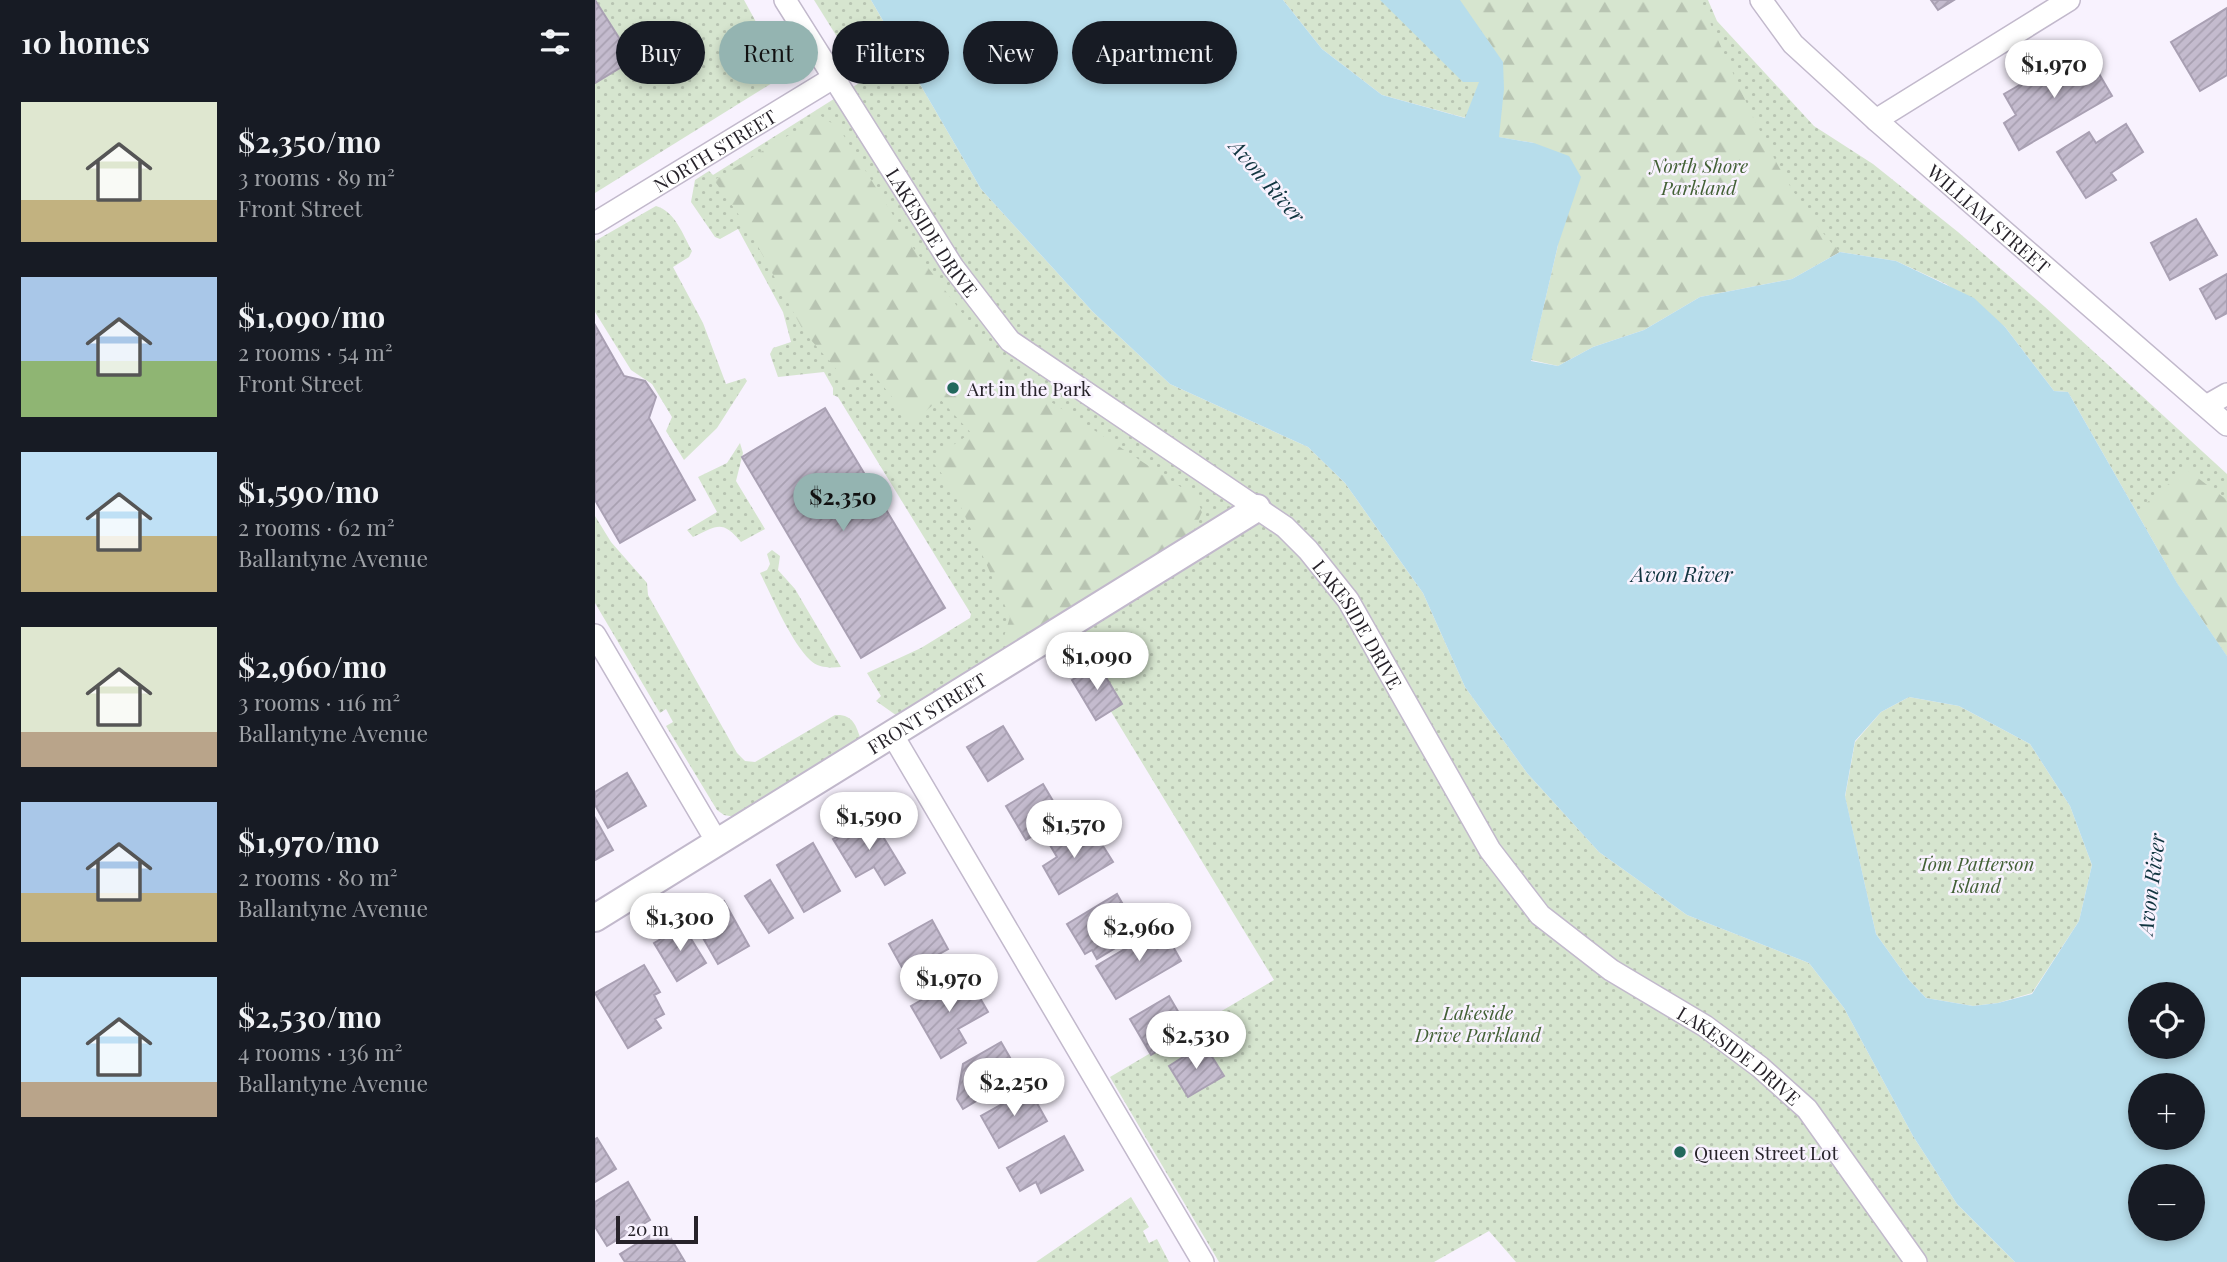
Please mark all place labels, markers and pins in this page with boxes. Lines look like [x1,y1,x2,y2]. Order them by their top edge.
pin: $1,970 [1997,41,2111,100]
place label: Art in the Park [966,375,1092,401]
marker: Art in the Park [945,380,961,396]
pin: $2,350 [786,474,900,533]
pin: $1,090 [1040,632,1154,692]
pin: $1,590 [812,792,926,852]
pin: $1,570 [1017,800,1131,860]
pin: $1,300 [623,894,737,953]
pin: $2,960 [1082,904,1196,963]
pin: $1,970 [892,954,1006,1014]
pin: $2,530 [1139,1012,1253,1071]
pin: $2,250 [957,1058,1071,1118]
place label: Queen Street Lot [1694,1139,1838,1165]
marker: Queen Street Lot [1672,1144,1688,1160]

